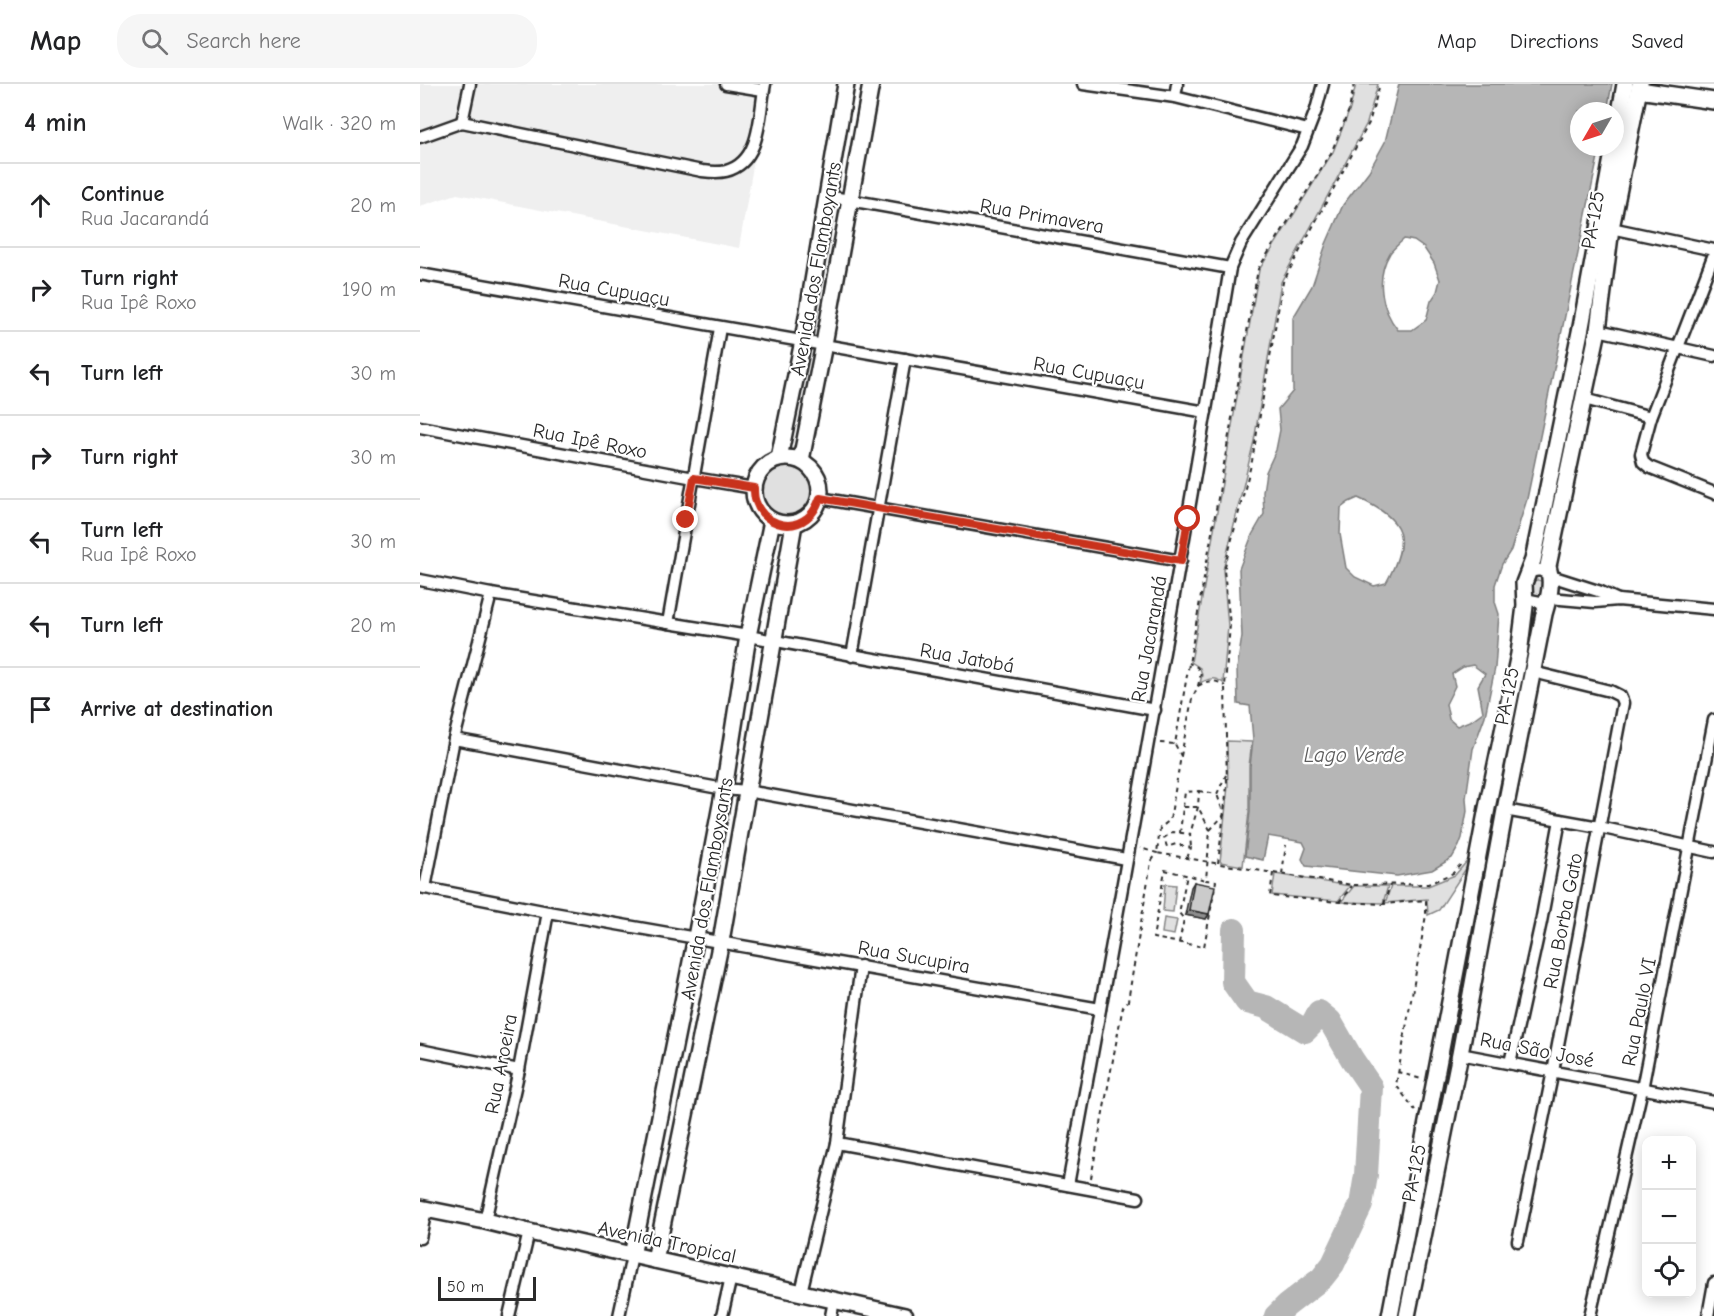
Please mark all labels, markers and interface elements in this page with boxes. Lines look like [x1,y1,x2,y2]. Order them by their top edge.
search box [117,14,537,68]
text: Map [30,25,81,57]
icon: search [138,25,171,58]
text: Search here [186,28,301,54]
text: Map [1437,29,1477,53]
text: Directions [1510,29,1599,53]
text: Saved [1632,29,1684,53]
north arrow [1570,102,1624,156]
text: 4 min [24,108,87,138]
text: Walk · 320 m [283,112,396,135]
street label: Avenida dos Flamboyants [786,160,846,378]
text: Continue [81,181,164,207]
icon: ahead [24,189,57,222]
street label: PA-125 [1577,189,1609,251]
text: 20 m [350,194,396,217]
street label: Rua Primavera [978,194,1106,238]
text: Rua Jacarandá [81,207,209,230]
text: Turn right [81,265,178,291]
street label: Rua Cupuaçu [557,269,671,311]
icon: right [24,273,57,306]
text: 190 m [342,278,396,301]
text: Rua Ipê Roxo [81,291,197,314]
street label: Rua Cupuaçu [1032,352,1146,394]
icon: left [24,357,57,390]
text: Turn left [81,360,163,386]
text: 30 m [350,362,396,385]
street label: Rua Ipê Roxo [531,419,649,463]
icon: right [24,441,57,474]
text: Turn right [81,444,178,470]
text: 30 m [350,446,396,469]
route start [1174,505,1200,531]
route end [672,506,698,532]
text: Turn left [81,517,163,543]
icon: left [24,525,57,558]
text: 30 m [350,530,396,553]
text: Rua Ipê Roxo [81,543,197,566]
street label: Rua Jacarandá [1127,574,1171,704]
icon: left [24,609,57,642]
text: Turn left [81,612,163,638]
text: 20 m [350,614,396,637]
street label: Rua Jatobá [918,638,1016,678]
street label: PA-125 [1490,665,1524,727]
icon: arrive [24,693,57,726]
text: Arrive at destination [81,696,273,722]
water label: Lago Verde [1304,743,1405,767]
street label: Avenida dos Flamboysants [676,776,738,1002]
street label: Rua Borba Gato [1539,851,1587,991]
street label: Rua Sucupira [856,936,972,978]
street label: Rua Paulo VI [1617,956,1661,1068]
street label: Rua Aroeira [480,1012,522,1116]
street label: Rua São José [1478,1028,1596,1072]
map controls [1642,1136,1696,1298]
button: + [1642,1136,1696,1190]
street label: PA-125 [1397,1142,1431,1204]
button: − [1642,1190,1696,1244]
street label: Avenida Tropical [596,1216,738,1268]
button: locate [1642,1244,1696,1298]
scale bar [438,1274,536,1302]
text: 50 m [447,1278,484,1296]

